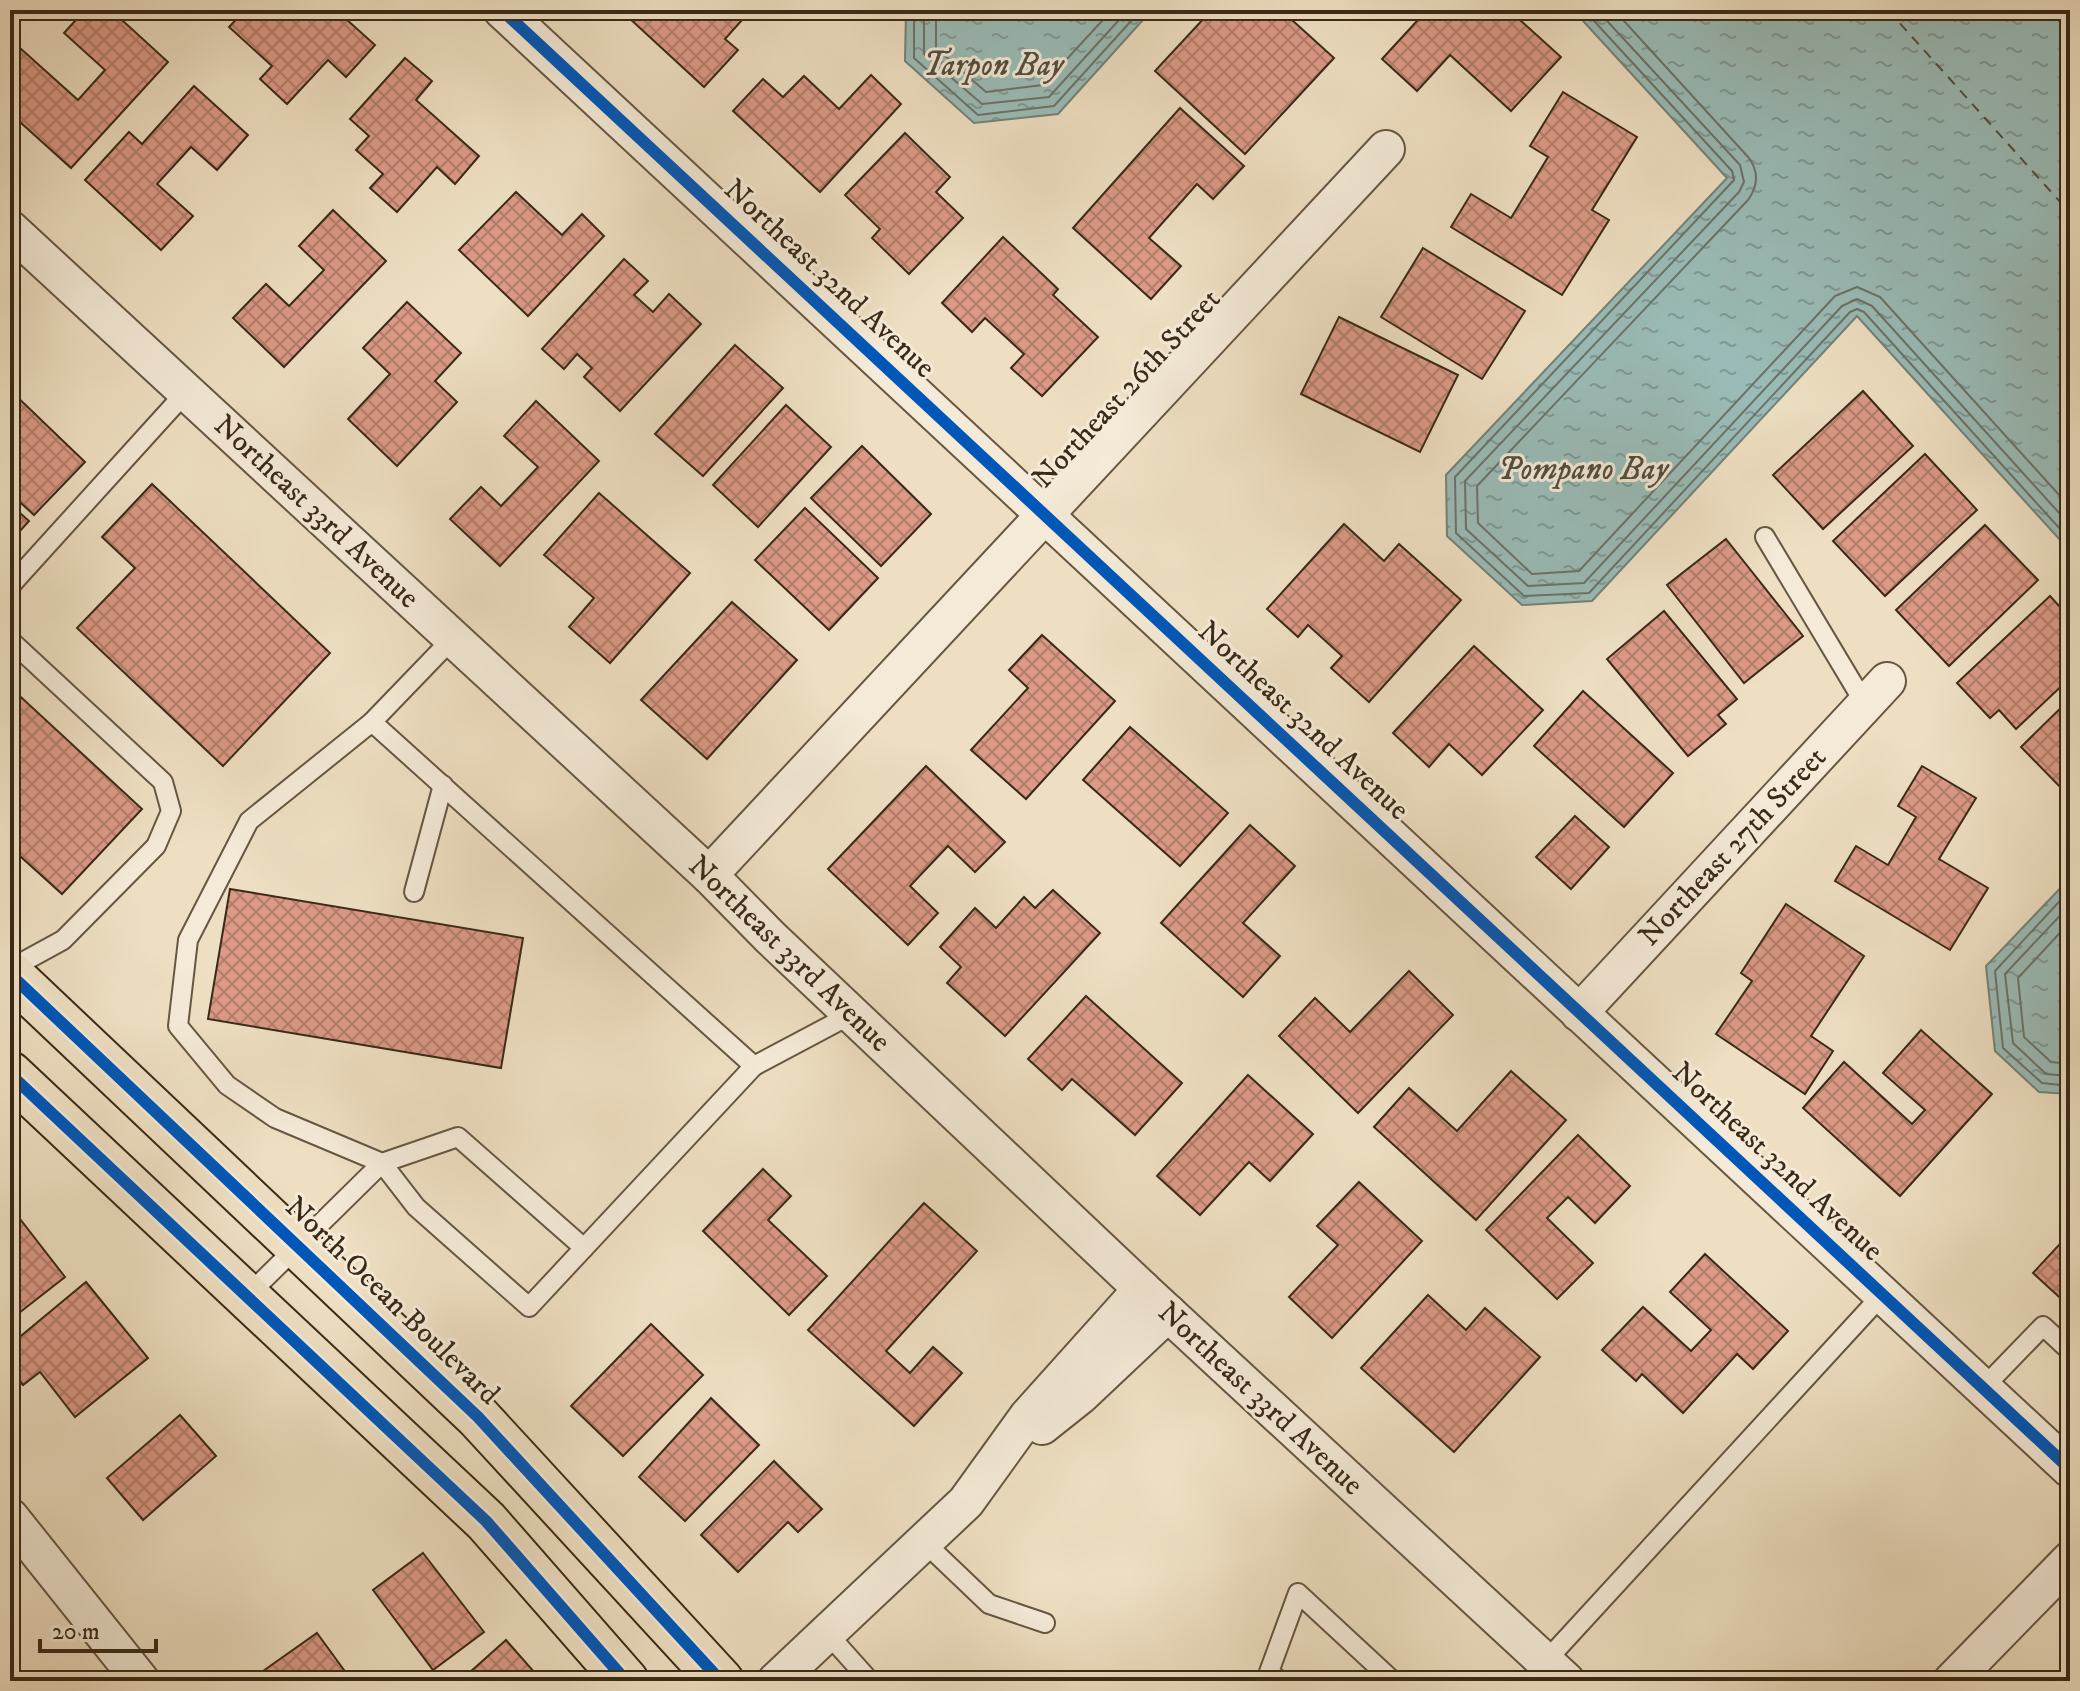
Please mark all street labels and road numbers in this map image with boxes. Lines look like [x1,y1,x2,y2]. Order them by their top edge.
street label: Northeast 32nd Avenue [716,172,942,386]
street label: Northeast 26th Street [1025,282,1229,496]
street label: Northeast 33rd Avenue [206,407,426,617]
street label: Northeast 32nd Avenue [1190,614,1416,828]
street label: Northeast 27th Street [1631,740,1835,954]
street label: Northeast 33rd Avenue [680,848,898,1060]
street label: Northeast 32nd Avenue [1664,1055,1890,1269]
street label: North Ocean Boulevard [277,1189,507,1413]
street label: Northeast 33rd Avenue [1150,1294,1370,1504]

